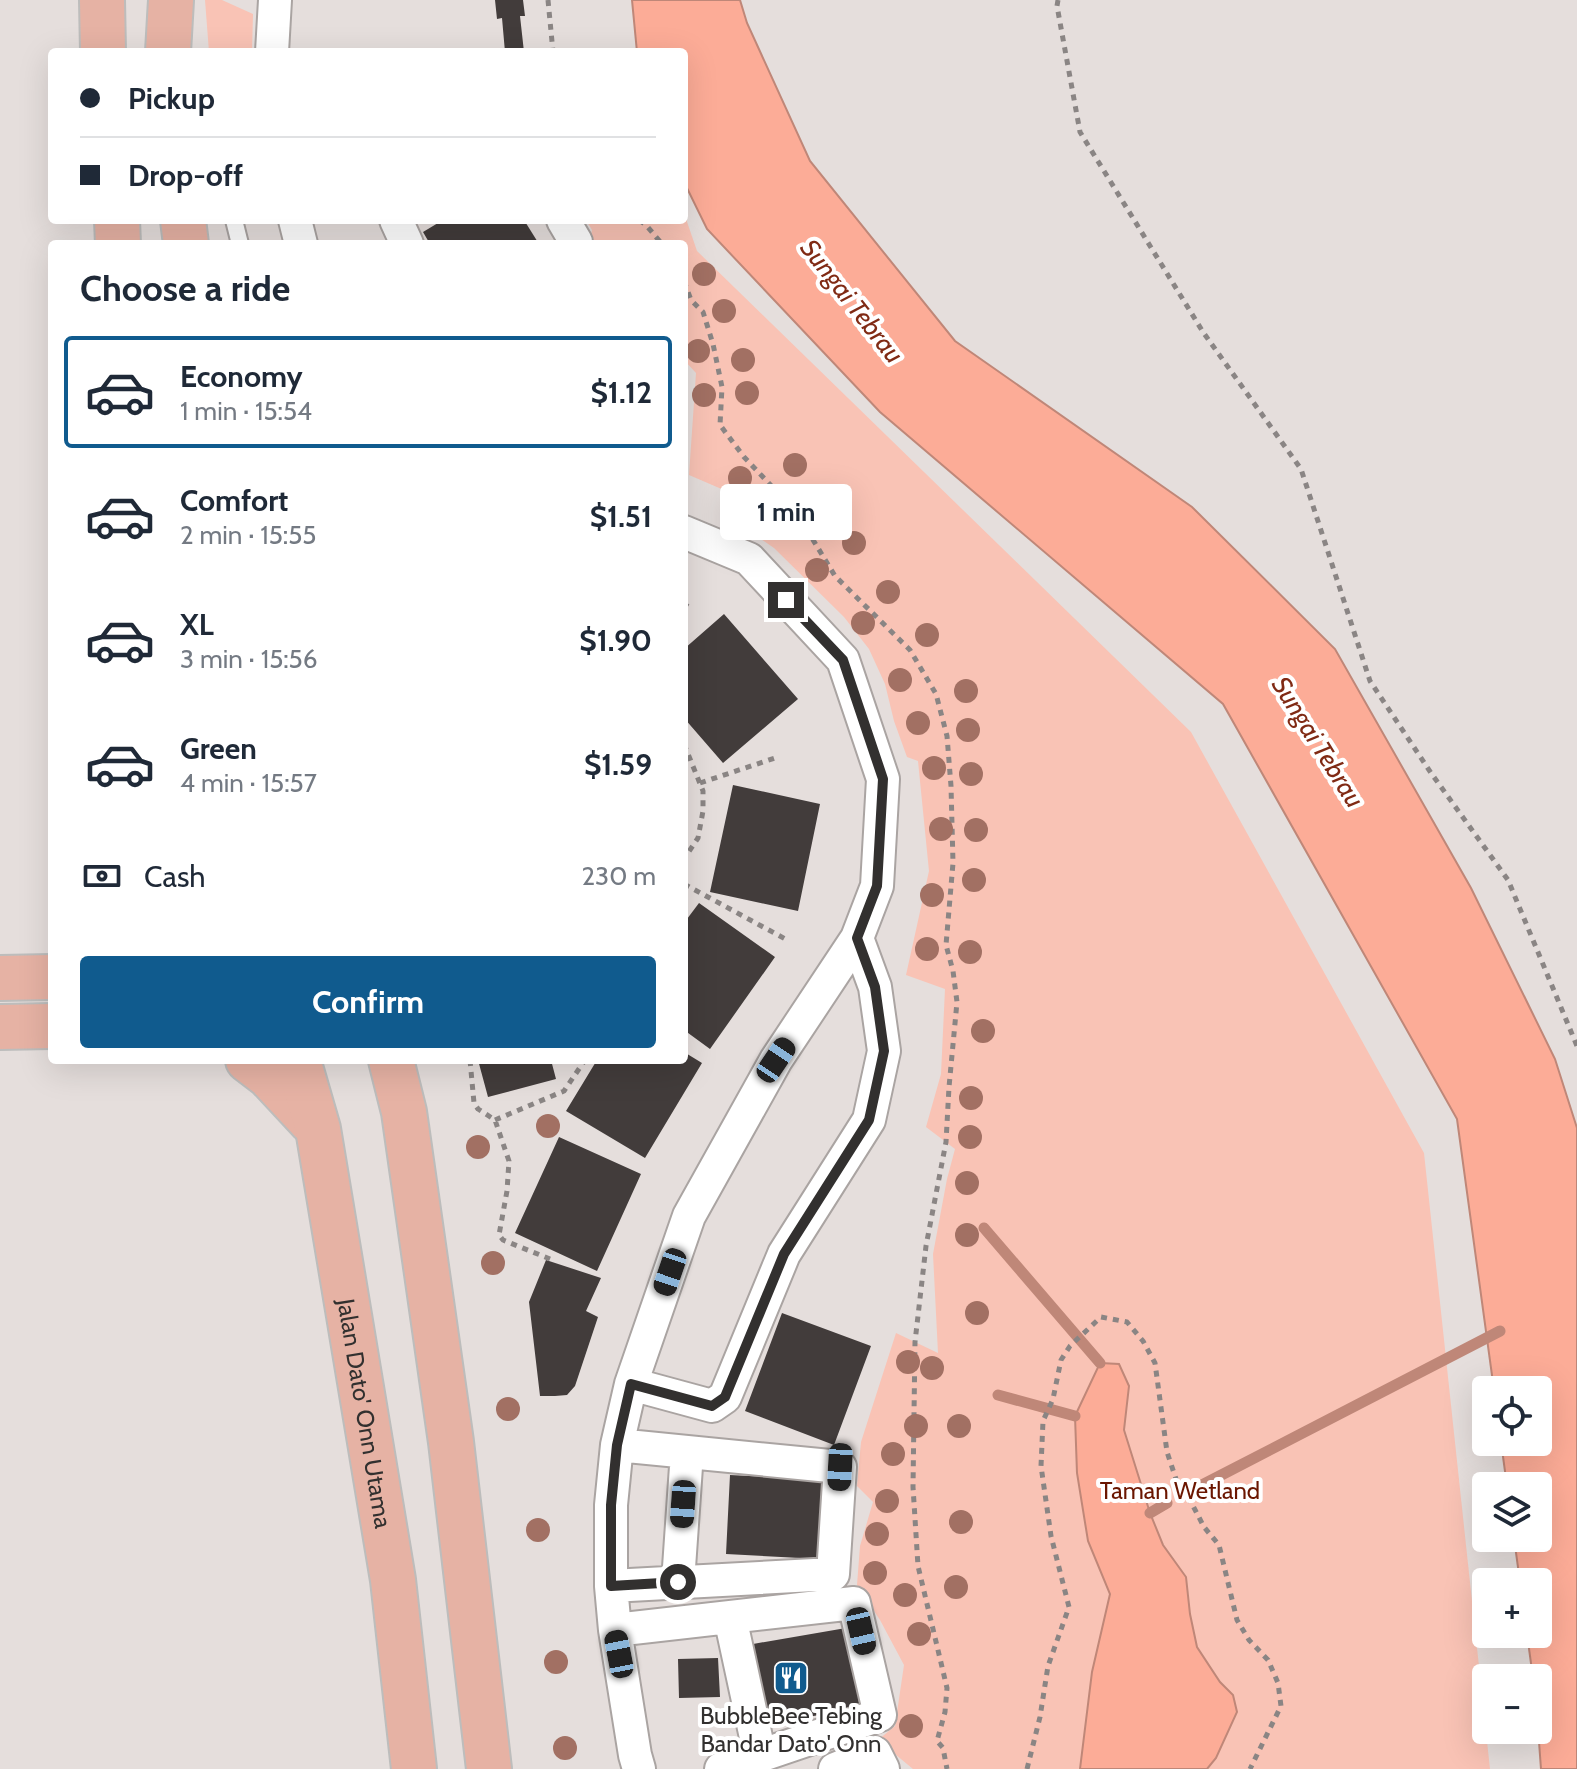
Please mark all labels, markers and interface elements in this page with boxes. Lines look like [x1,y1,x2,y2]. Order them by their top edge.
text: Pickup [128,80,215,117]
text: Drop-off [128,157,243,194]
water label: Sungai Tebrau [794,233,910,369]
text: Choose a ride [80,266,290,310]
icon: car [84,356,156,428]
text: Economy [180,358,303,395]
text: $1.12 [590,374,652,411]
text: 1 min · 15:54 [180,395,312,427]
icon: car [84,480,156,552]
text: Comfort [180,482,288,519]
callout: 1 min [720,484,852,540]
text: 1 min [757,496,815,528]
text: $1.51 [590,498,652,535]
text: 2 min · 15:55 [180,519,316,551]
route end [768,582,804,618]
icon: car [84,604,156,676]
text: XL [180,606,214,643]
text: $1.90 [579,622,652,659]
text: 3 min · 15:56 [180,643,317,675]
water label: Sungai Tebrau [1265,671,1371,814]
icon: car [84,728,156,800]
text: Green [180,730,257,767]
text: $1.59 [584,746,652,783]
text: 4 min · 15:57 [180,767,317,799]
icon: cash [80,854,124,898]
text: Cash [144,858,206,895]
text: 230 m [582,860,656,892]
button: Confirm [80,956,656,1048]
car [753,1033,799,1087]
car [651,1245,689,1299]
street label: Jalan Dato' Onn Utama [332,1295,399,1531]
map controls [1472,1376,1552,1744]
button: locate [1472,1376,1552,1456]
car [827,1442,853,1492]
button: layers [1472,1472,1552,1552]
park label: Taman Wetland [1100,1476,1260,1505]
car [669,1479,697,1529]
route start [660,1564,696,1600]
button: + [1472,1568,1552,1648]
car [844,1605,878,1657]
car [603,1628,635,1680]
restaurant icon: BubbleBee Tebing Bandar Dato' Onn [772,1659,810,1697]
button: − [1472,1664,1552,1744]
place label: BubbleBee Tebing Bandar Dato' Onn [700,1701,883,1758]

